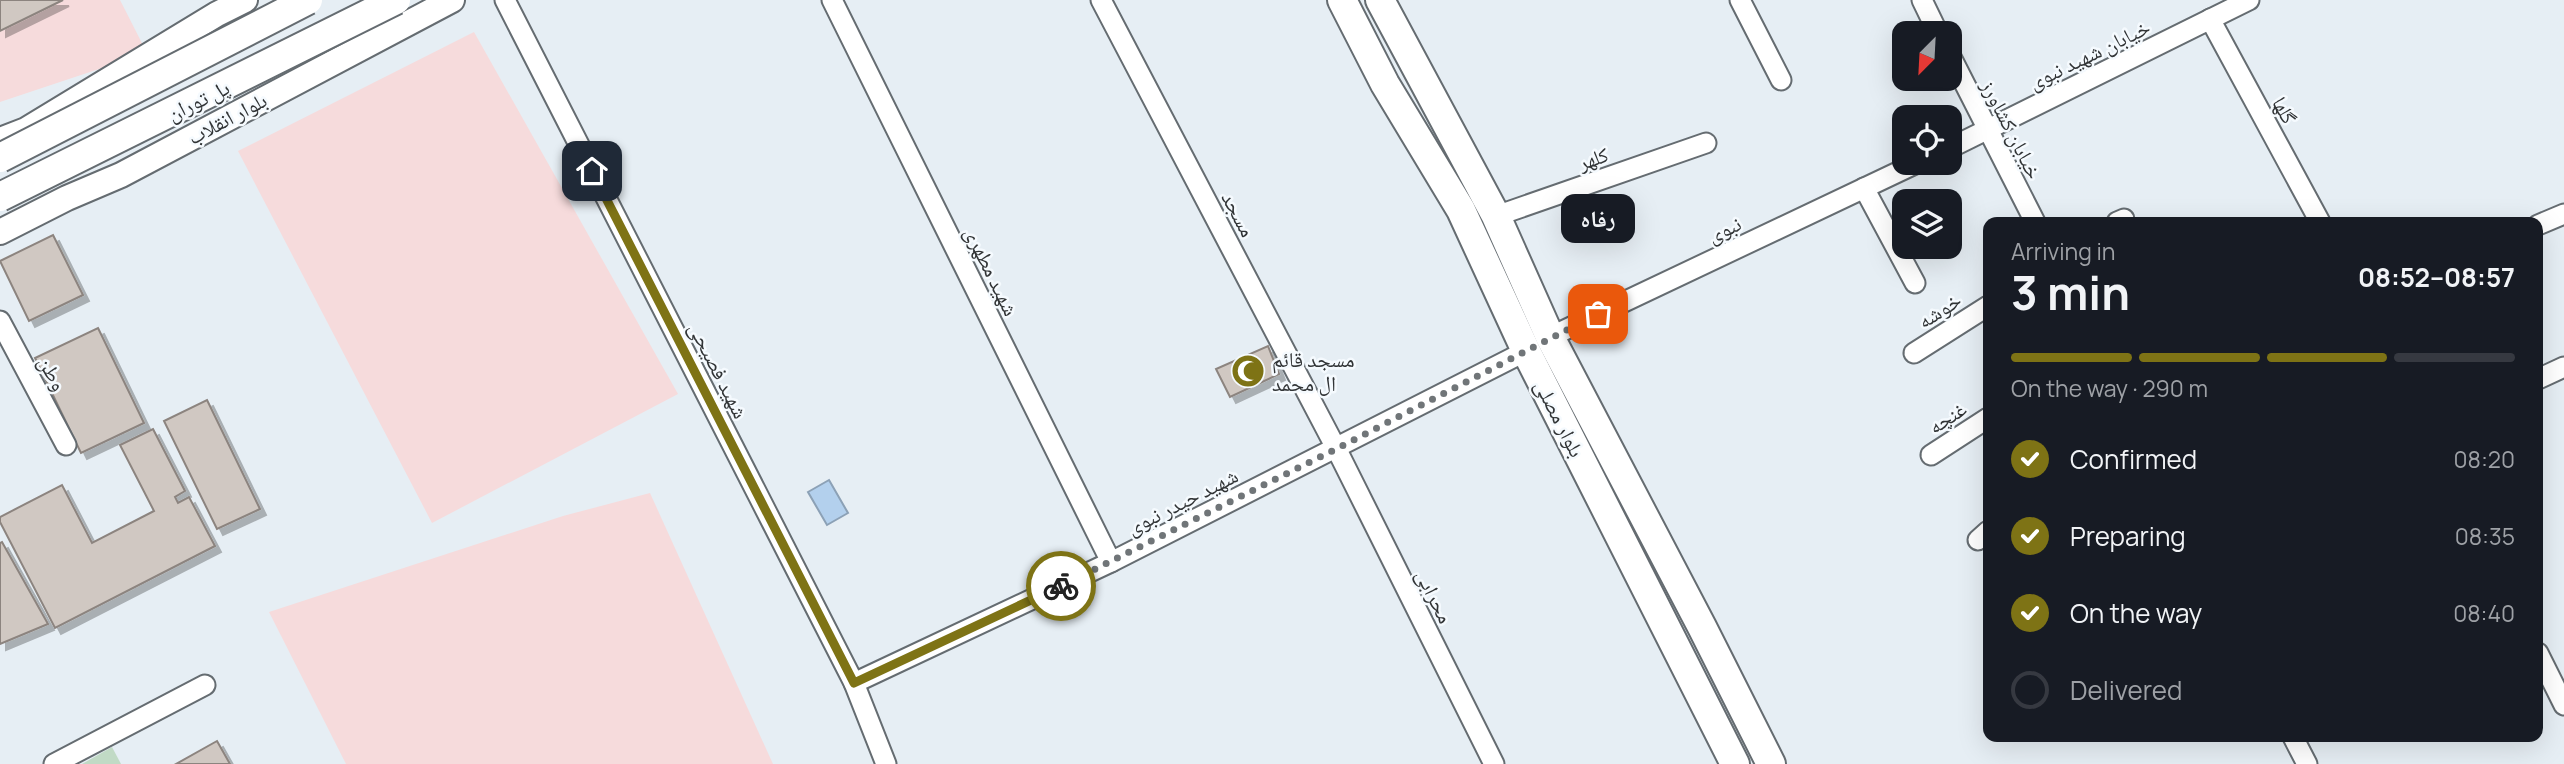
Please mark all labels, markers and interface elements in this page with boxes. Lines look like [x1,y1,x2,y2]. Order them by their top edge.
street label: خیابان شهید نبوی [2024,12,2154,96]
north arrow [1892,21,1962,91]
map controls [1892,21,1962,259]
street label: پل توران [162,73,234,127]
street label: خیابان کشاورز [1975,74,2049,183]
street label: بلوار انقلاب [182,85,272,151]
street label: گلها [2266,91,2304,129]
button: locate [1892,105,1962,175]
street label: کلهر [1573,140,1612,177]
pin [562,141,622,201]
icon: home [573,152,611,190]
street label: مسجد [1215,186,1263,242]
button: layers [1892,189,1962,259]
callout: رفاه [1561,195,1635,244]
text: رفاه [1581,202,1615,234]
street label: نبوی [1702,209,1746,249]
street label: شهید مطهری [958,222,1026,320]
text: Arriving in [2011,235,2116,267]
text: 08:52–08:57 [2358,259,2515,295]
text: 3 min [2011,261,2130,324]
pin [1568,284,1628,344]
street label: خوشه [1912,286,1966,334]
icon: bag [1579,295,1617,333]
street label: شهید فصیحی [683,317,755,423]
place label: مسجد قائم ال محمد [1272,345,1355,397]
street label: وطن [32,351,74,395]
mosque icon: مسجد قائم ال محمد [1229,352,1267,390]
text: On the way · 290 m [2011,372,2208,404]
street label: بلوار مصلی [1529,374,1591,462]
street label: غنچه [1923,394,1972,440]
icon: check [2011,440,2049,478]
text: Confirmed [2070,441,2197,477]
text: 08:20 [2454,443,2515,475]
street label: شهید حیدر نبوی [1122,461,1242,541]
icon: check [2011,517,2049,555]
text: Preparing [2070,518,2186,554]
text: 08:35 [2455,520,2515,552]
courier [1026,551,1096,621]
street label: محرابی [1410,564,1460,628]
icon: bike [1042,567,1080,605]
icon: check [2011,594,2049,632]
text: On the way [2070,595,2202,631]
text: 08:40 [2453,597,2515,629]
text: Delivered [2070,672,2182,708]

